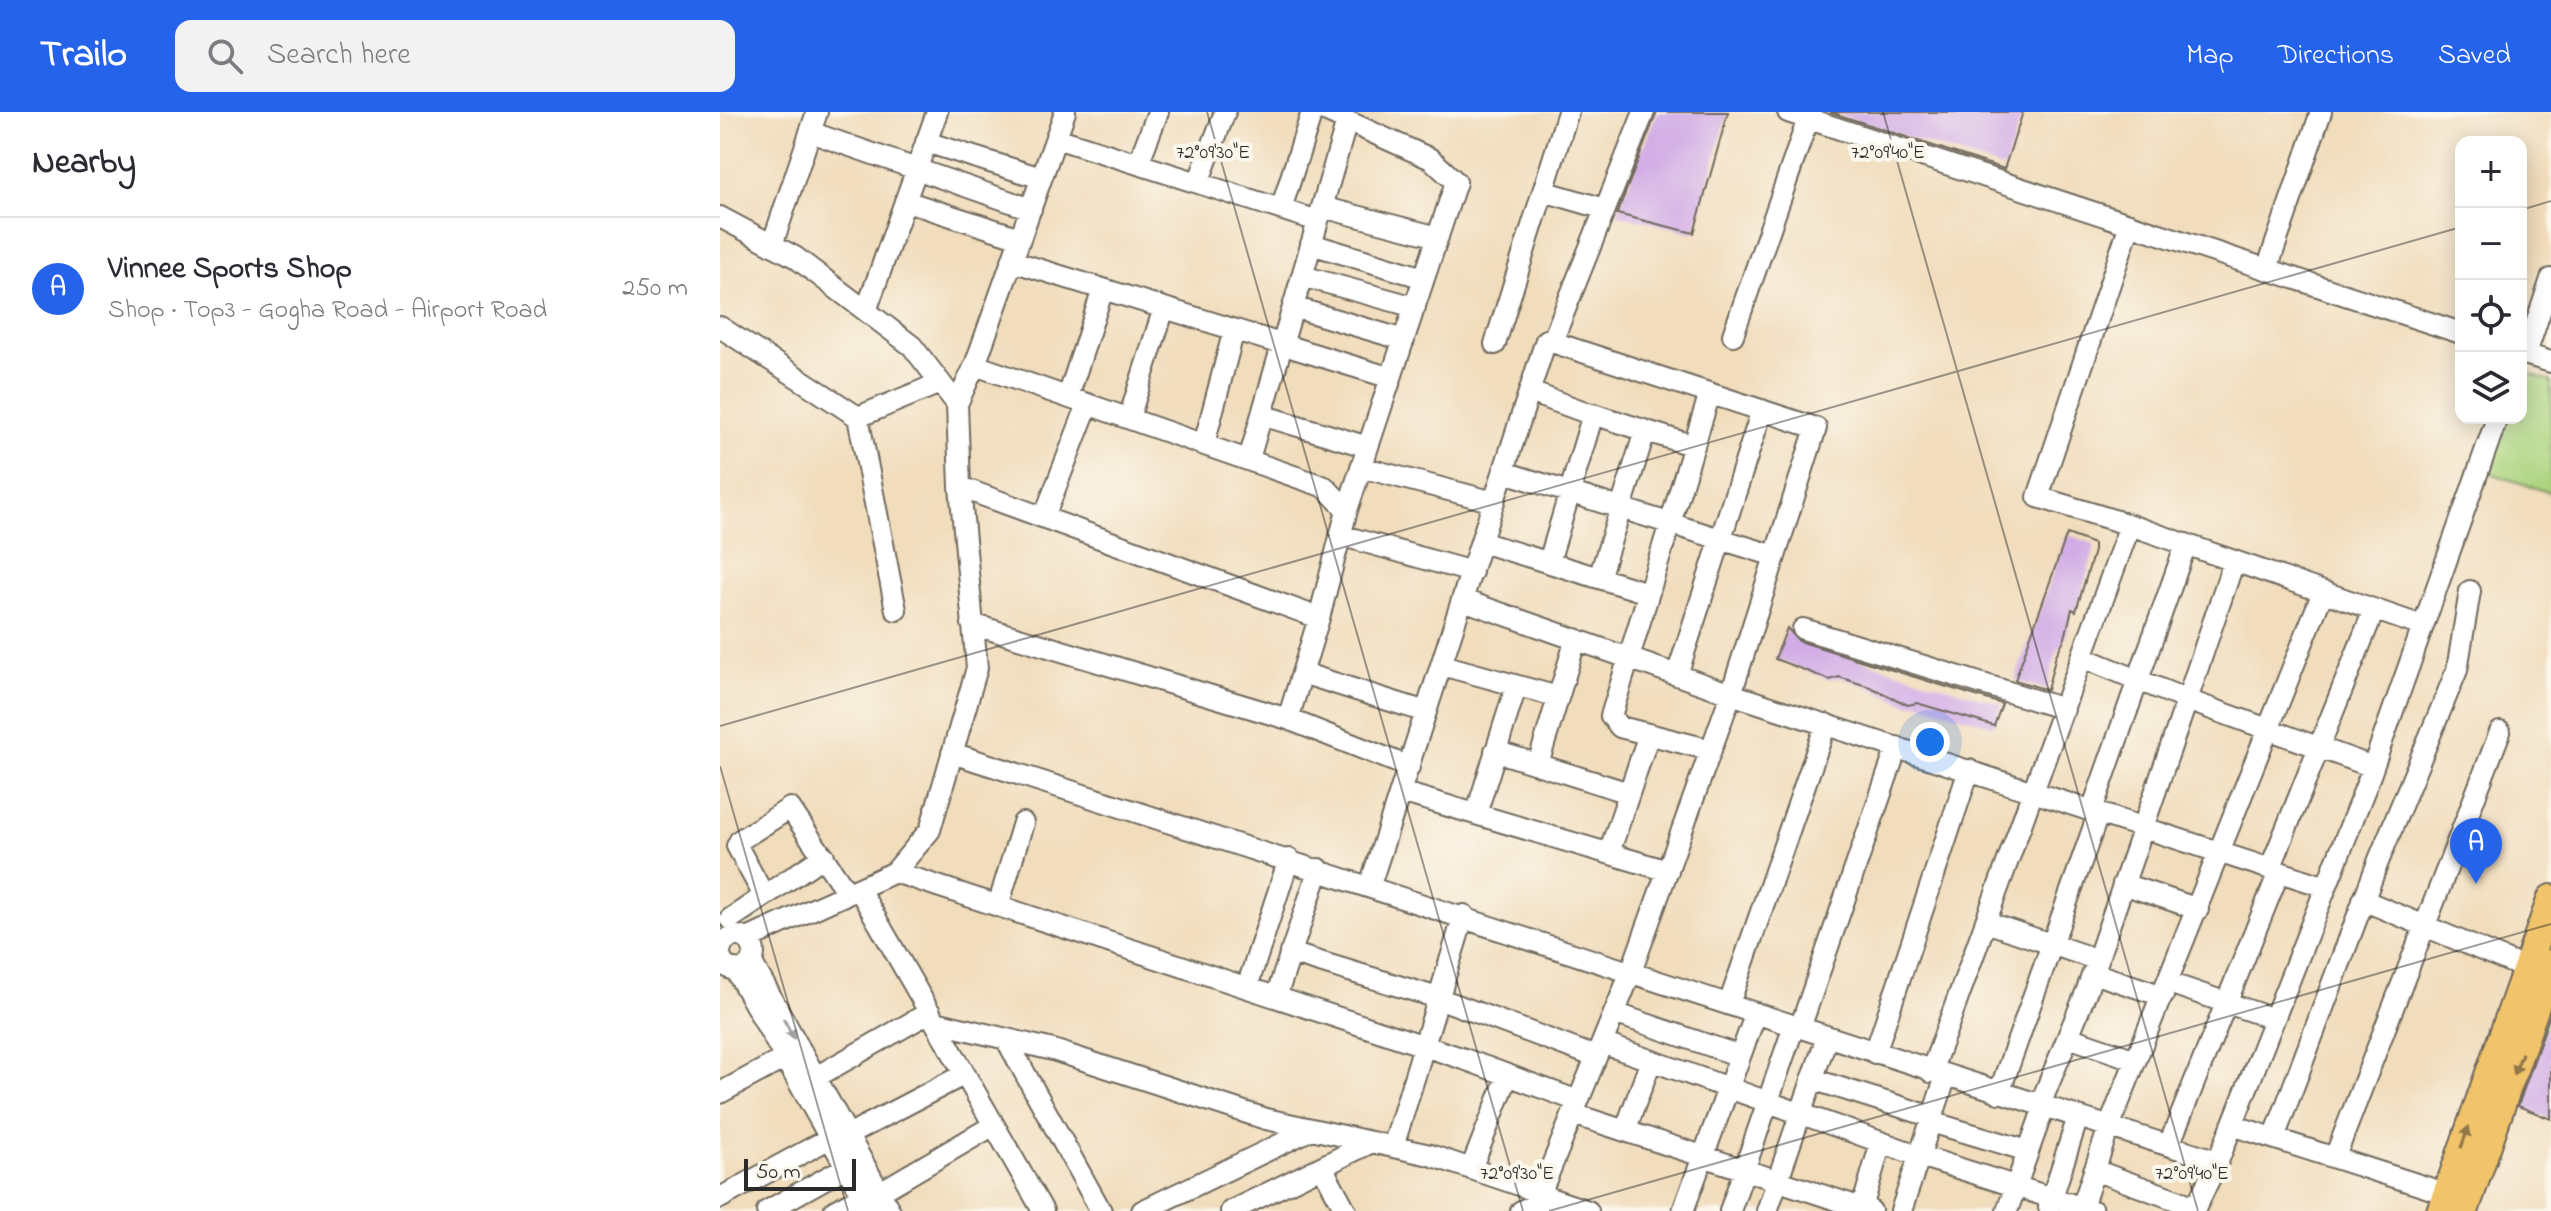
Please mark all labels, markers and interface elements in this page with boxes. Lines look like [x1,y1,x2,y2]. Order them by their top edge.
search box [175,20,735,92]
text: Trailo [40,28,127,84]
icon: search [203,34,247,78]
text: Search here [267,34,411,78]
text: Map [2186,36,2234,77]
text: Directions [2278,36,2394,77]
text: Saved [2438,36,2511,77]
map controls [2455,136,2527,424]
button: + [2455,136,2527,208]
text: Nearby [32,139,136,189]
text: 72°09'30"E [1176,139,1250,168]
text: 72°09'40"E [1851,139,1925,168]
button: − [2455,208,2527,280]
text: Vinnee Sports Shop [108,248,352,292]
text: A [50,270,66,308]
text: 250 m [622,270,688,308]
button: locate [2455,280,2527,352]
text: Shop · Top3 - Gogha Road - Airport Road [108,292,547,330]
button: layers [2455,352,2527,424]
your location [1910,722,1950,762]
pin: A [2450,818,2502,884]
one-way arrow [782,1018,796,1041]
one-way arrow [2511,1052,2523,1076]
one-way arrow [2460,1125,2472,1149]
scale bar [744,1155,856,1191]
text: 50 m [756,1157,801,1189]
text: 72°09'30"E [1480,1160,1554,1189]
text: 72°09'40"E [2155,1160,2229,1189]

